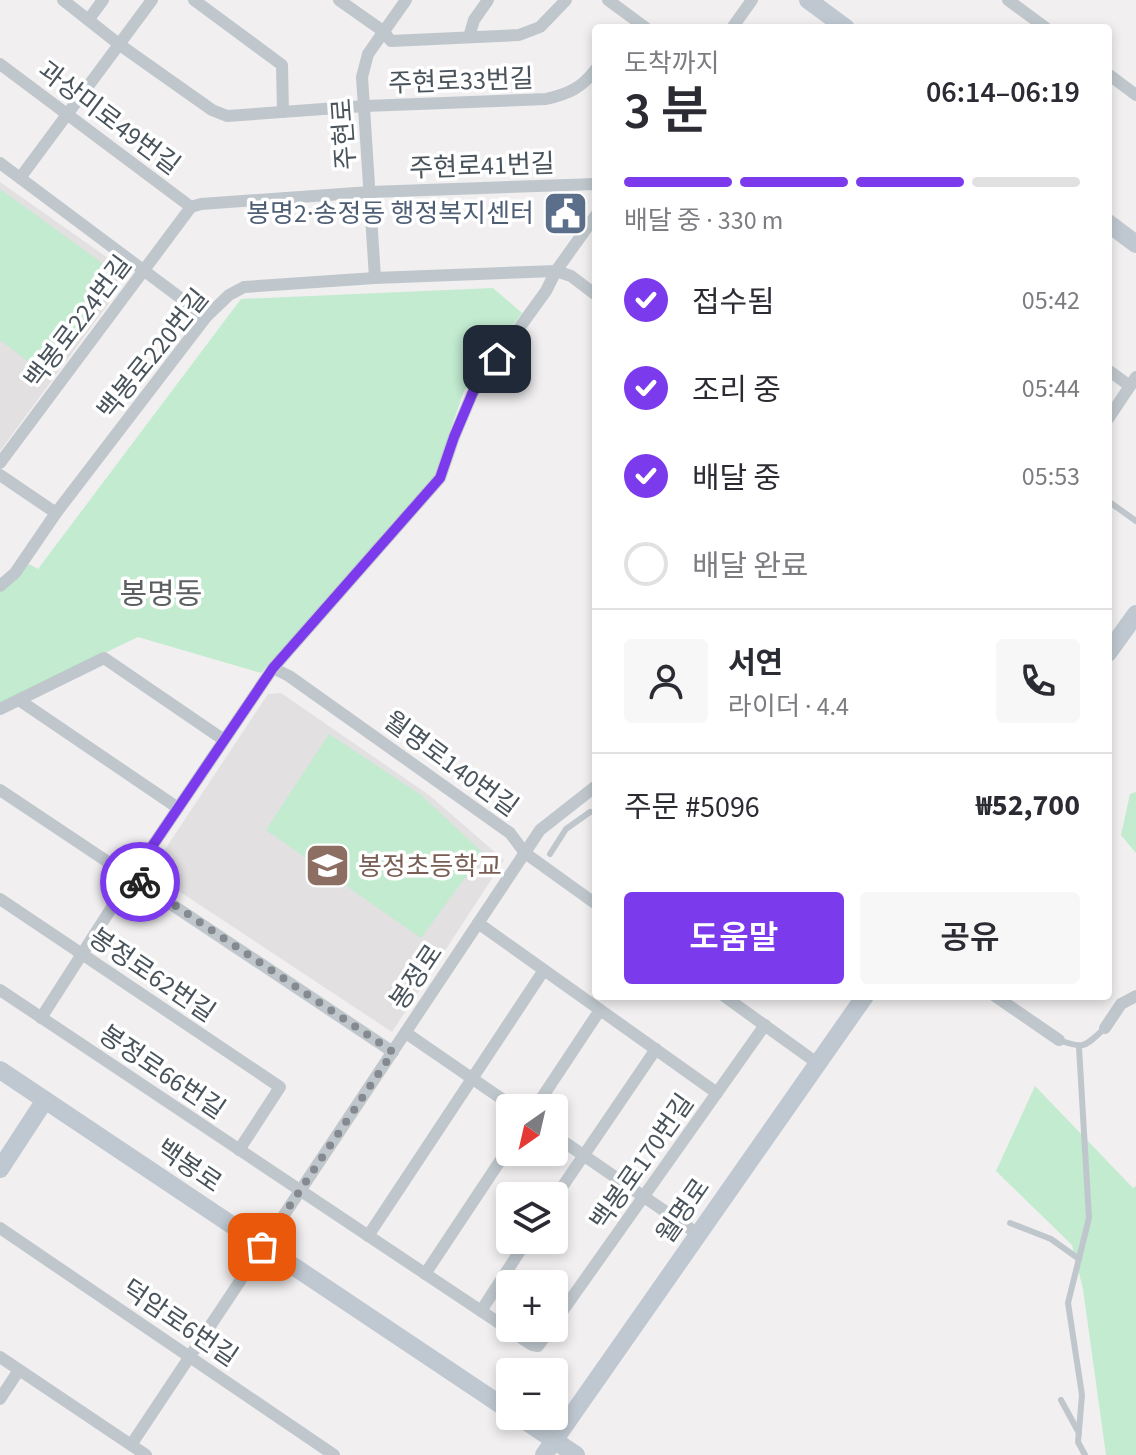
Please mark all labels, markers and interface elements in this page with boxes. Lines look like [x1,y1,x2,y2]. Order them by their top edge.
text: 도착까지 [624,45,720,82]
street label: 과상미로49번길 [30,52,188,184]
street label: 주현로33번길 [388,60,534,102]
text: 06:14–06:19 [926,71,1080,114]
text: 3 분 [624,75,709,149]
street label: 주현로 [323,97,365,171]
street label: 주현로41번길 [409,145,555,187]
public building icon: 봉명2·송정동 행정복지센터 [541,189,589,237]
place label: 봉명2·송정동 행정복지센터 [246,195,534,232]
text: 배달 중 · 330 m [624,202,783,239]
street label: 백봉로224번길 [16,248,140,396]
icon: check [624,278,668,322]
street label: 백봉로220번길 [89,281,217,427]
text: 접수됨 [692,281,775,324]
text: 05:42 [1022,282,1080,319]
pin [463,325,531,393]
icon: home [475,337,519,381]
icon: check [624,366,668,410]
text: 조리 중 [692,369,781,412]
text: 05:44 [1022,370,1080,407]
icon: check [624,454,668,498]
text: 배달 중 [692,457,781,500]
text: 05:53 [1022,458,1080,495]
text: 배달 완료 [692,545,808,588]
district label: 봉명동 [120,573,202,616]
button: person [624,639,708,723]
button: phone [996,639,1080,723]
text: 서연 [728,642,783,685]
text: 라이더 · 4.4 [728,688,849,725]
street label: 월명로140번길 [376,702,526,826]
text: ₩52,700 [976,784,1080,827]
text: 주문 #5096 [624,786,760,829]
courier [100,842,180,922]
school or university icon: 봉정초등학교 [303,842,351,890]
place label: 봉정초등학교 [358,848,502,885]
icon: bike [118,860,162,904]
button: 도움말 [624,892,844,984]
button: 공유 [860,892,1080,984]
street label: 봉정로62번길 [81,919,223,1031]
street label: 봉정로 [381,937,451,1017]
street label: 봉정로66번길 [91,1016,233,1128]
street label: 백봉로170번길 [581,1087,703,1237]
north arrow [496,1094,568,1166]
map controls [496,1094,568,1430]
street label: 백봉로 [149,1131,229,1201]
street label: 월명로 [647,1171,719,1251]
button: layers [496,1182,568,1254]
pin [228,1213,296,1281]
icon: bag [240,1225,284,1269]
button: + [496,1270,568,1342]
street label: 덕암로6번길 [115,1271,245,1375]
button: − [496,1358,568,1430]

